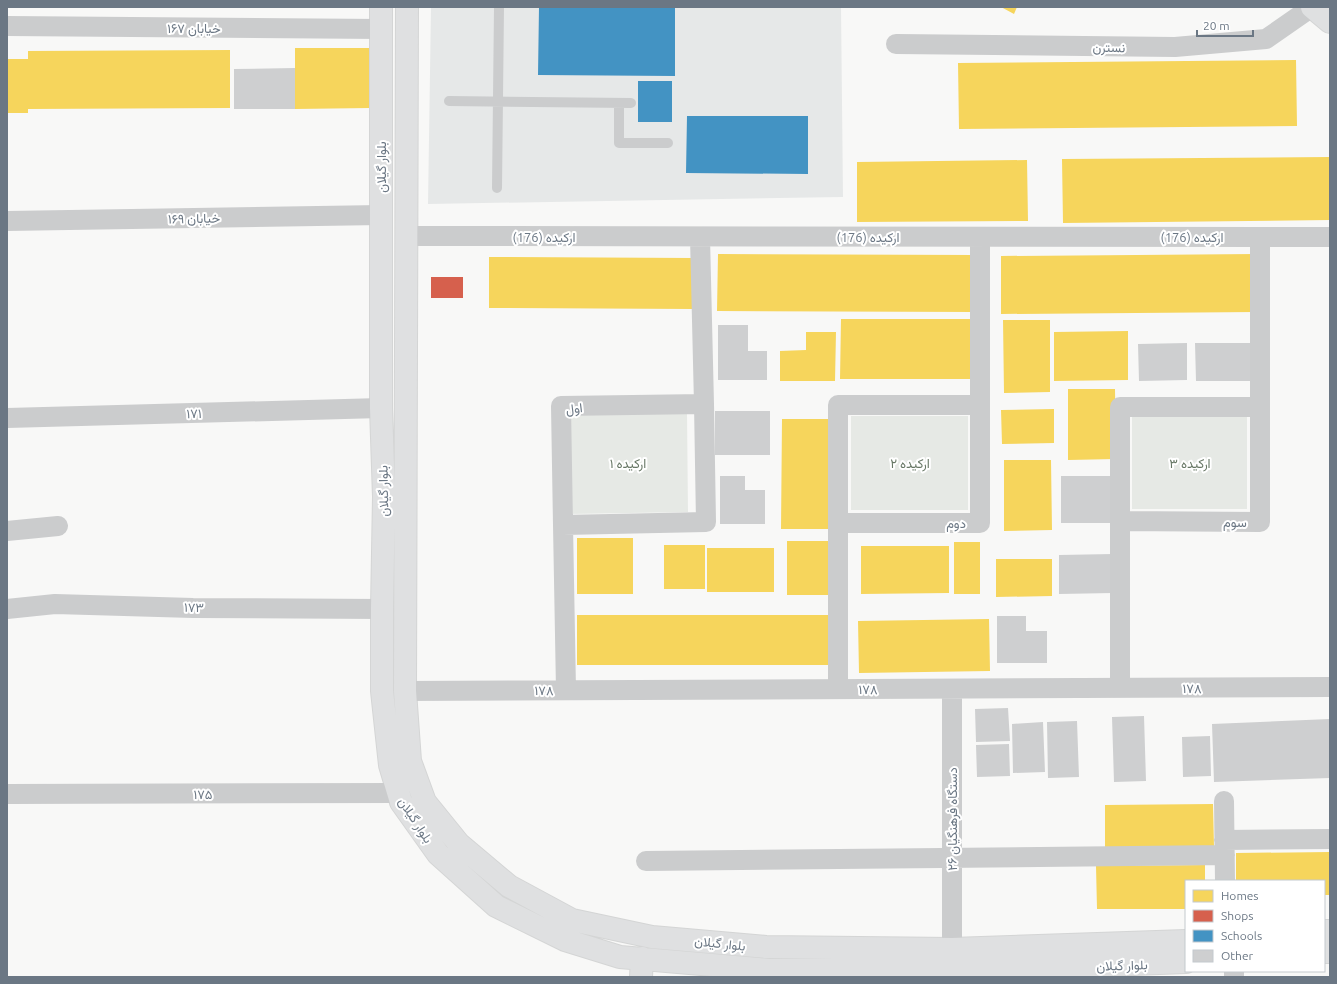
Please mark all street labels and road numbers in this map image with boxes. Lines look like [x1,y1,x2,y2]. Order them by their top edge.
street label: خیابان ۱۶۷ [167,21,221,37]
street label: نسترن [1092,40,1126,56]
street label: بلوار گیلان [374,141,390,193]
street label: خیابان ۱۶۹ [168,211,221,227]
street label: ارکیده (176) [513,230,575,246]
street label: ارکیده (176) [837,230,899,246]
street label: ارکیده (176) [1161,230,1223,246]
street label: اول [565,400,584,418]
street label: ۱۷۱ [186,406,202,420]
street label: بلوار گیلان [376,465,392,517]
street label: سوم [1223,515,1247,531]
street label: دوم [946,516,966,532]
street label: ۱۷۳ [184,600,204,614]
street label: ۱۷۸ [1182,681,1202,695]
street label: ۱۷۸ [858,682,878,696]
street label: ۱۷۸ [534,683,554,697]
street label: ۲۶ دستگاه فرهنگیان [945,767,961,871]
street label: ۱۷۵ [193,787,213,801]
street label: بلوار گیلان [394,795,436,847]
street label: بلوار گیلان [694,933,746,955]
street label: بلوار گیلان [1096,957,1148,975]

